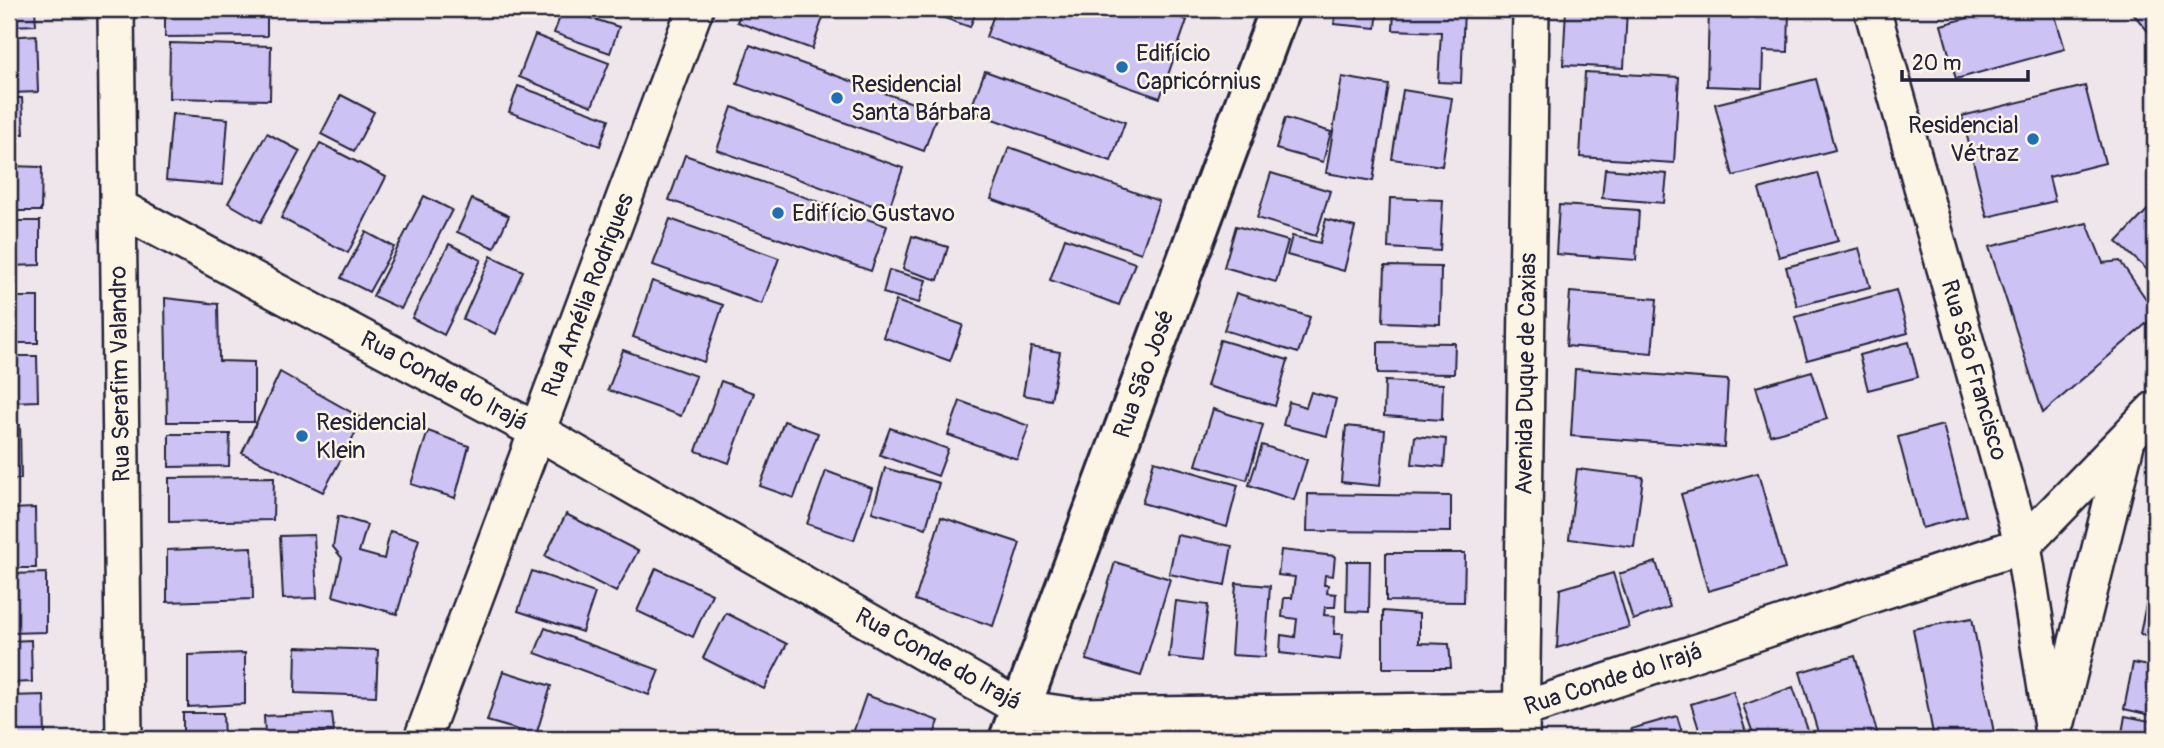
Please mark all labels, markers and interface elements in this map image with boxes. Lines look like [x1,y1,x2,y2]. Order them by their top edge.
scale bar [1902,38,2028,82]
place label: Edifício Capricórnius [1136,39,1261,96]
text: 20 m [1912,50,1961,77]
marker: Edifício Capricórnius [1114,59,1130,75]
place label: Residencial Santa Bárbara [851,70,991,127]
marker: Residencial Santa Bárbara [829,90,845,106]
place label: Residencial Vétraz [1908,111,2019,168]
marker: Residencial Vétraz [2025,131,2041,147]
street label: Rua Amélia Rodrigues [536,189,640,401]
place label: Edifício Gustavo [792,199,955,228]
marker: Edifício Gustavo [770,205,786,221]
street label: Avenida Duque de Caxias [1509,252,1543,495]
street label: Rua Serafim Valandro [104,265,136,482]
street label: Rua São Francisco [1934,277,2014,464]
street label: Rua São José [1107,306,1181,442]
street label: Rua Conde do Irajá [356,325,532,437]
place label: Residencial Klein [316,408,427,465]
marker: Residencial Klein [294,428,310,444]
street label: Rua Conde do Irajá [850,601,1026,717]
street label: Rua Conde do Irajá [1521,637,1705,721]

